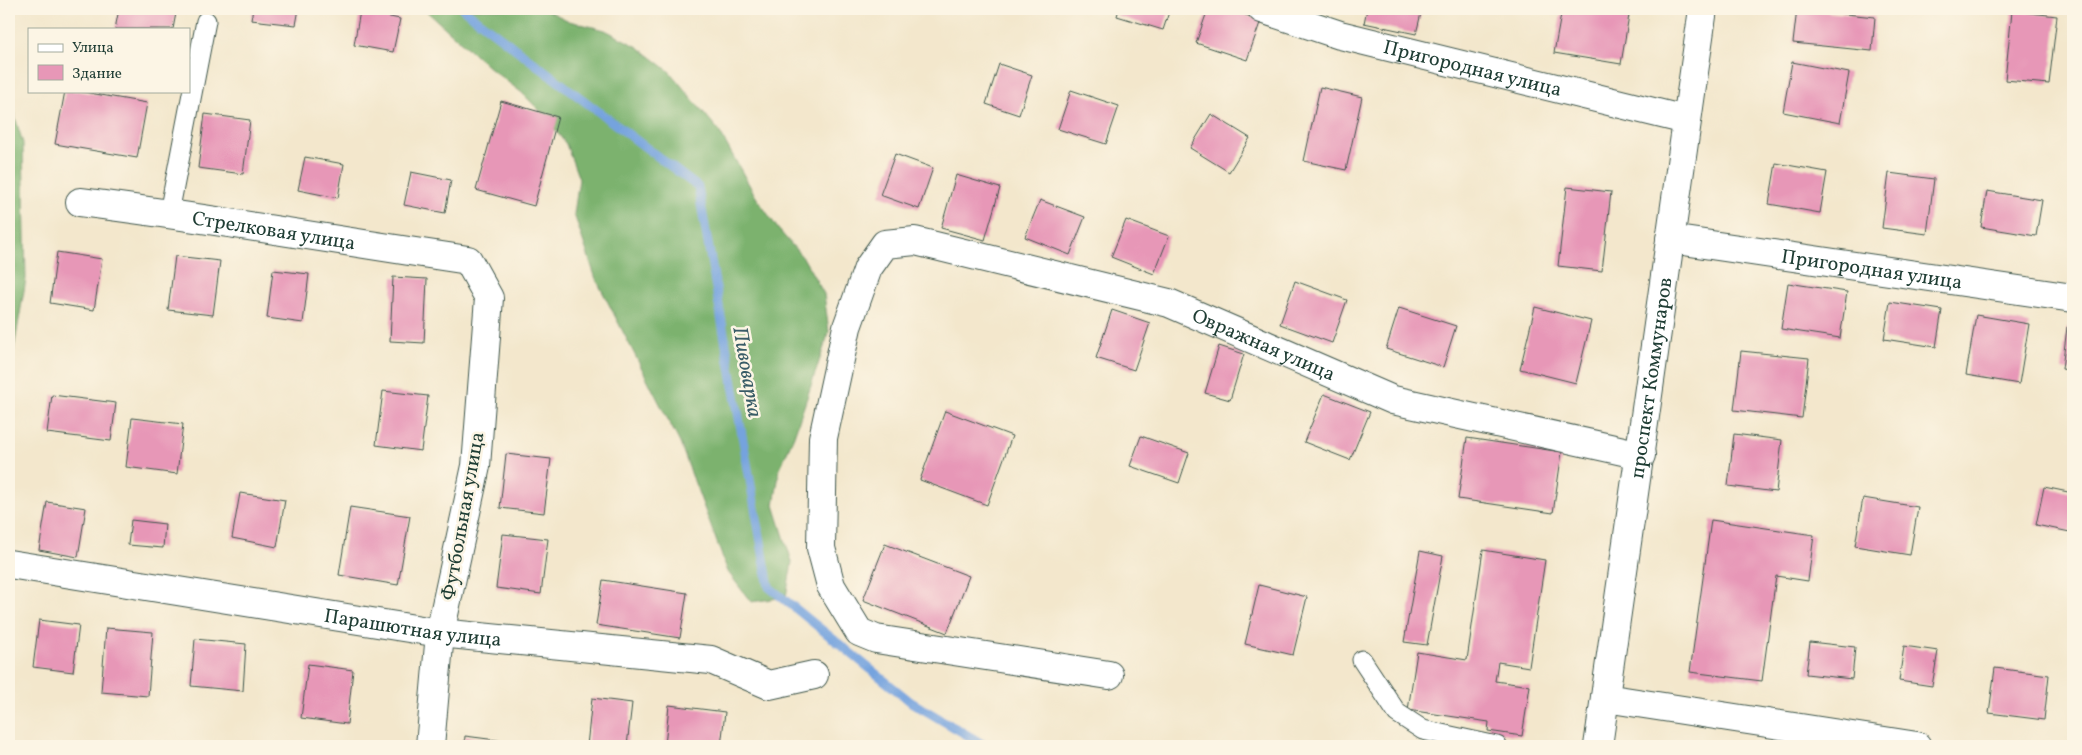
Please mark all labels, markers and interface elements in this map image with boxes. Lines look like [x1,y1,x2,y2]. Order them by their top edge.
legend [28,28,190,92]
street label: Пригородная улица [1380,34,1564,105]
text: Улица [72,38,114,59]
text: Здание [72,64,122,85]
street label: Стрелковая улица [190,205,357,258]
street label: Пригородная улица [1779,243,1964,298]
street label: проспект Коммунаров [1624,275,1681,481]
street label: Овражная улица [1187,303,1339,389]
water label: Пивоварка [724,325,769,420]
street label: Футбольная улица [435,430,493,603]
street label: Парашютная улица [322,603,503,655]

